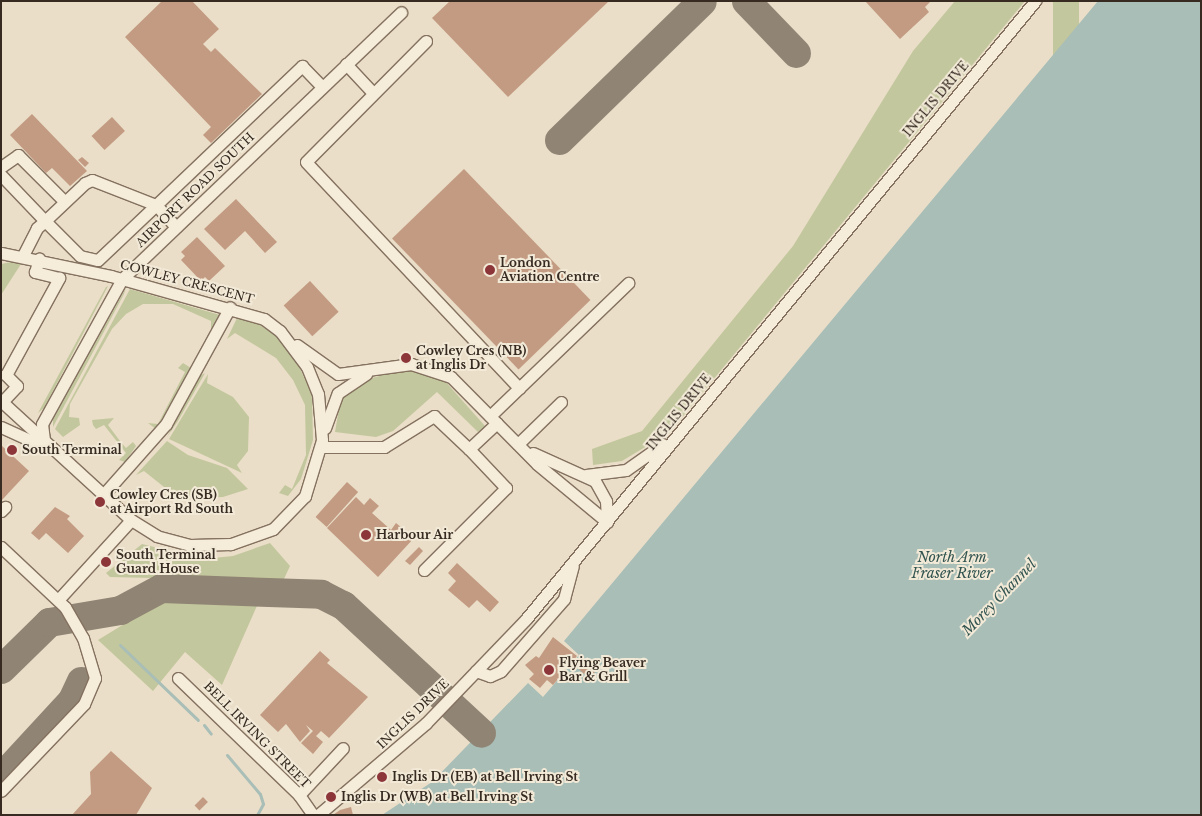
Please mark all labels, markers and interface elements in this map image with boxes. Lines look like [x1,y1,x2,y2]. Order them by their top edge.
street label: INGLIS DRIVE [900,58,972,140]
street label: AIRPORT ROAD SOUTH [133,130,257,250]
place label: London Aviation Centre [500,256,600,284]
street label: COWLEY CRESCENT [118,257,256,307]
marker: London Aviation Centre [484,264,496,276]
place label: Cowley Cres (NB) at Inglis Dr [416,344,527,372]
marker: Cowley Cres (NB) at Inglis Dr [400,352,412,364]
street label: INGLIS DRIVE [644,371,714,453]
place label: South Terminal [22,443,122,457]
marker: South Terminal [6,444,18,456]
place label: Cowley Cres (SB) at Airport Rd South [110,488,233,516]
marker: Cowley Cres (SB) at Airport Rd South [94,496,106,508]
place label: Harbour Air [376,528,454,542]
marker: Harbour Air [360,529,372,541]
place label: South Terminal Guard House [116,548,216,576]
water label: North Arm Fraser River [911,549,993,582]
water label: Morey Channel [959,555,1039,639]
marker: South Terminal Guard House [100,556,112,568]
place label: Flying Beaver Bar & Grill [559,656,646,684]
marker: Flying Beaver Bar & Grill [543,664,555,676]
street label: INGLIS DRIVE [374,676,452,752]
street label: BELL IRVING STREET [201,679,313,791]
place label: Inglis Dr (EB) at Bell Irving St [392,770,578,784]
marker: Inglis Dr (EB) at Bell Irving St [376,771,388,783]
place label: Inglis Dr (WB) at Bell Irving St [341,790,533,804]
marker: Inglis Dr (WB) at Bell Irving St [325,791,337,803]

